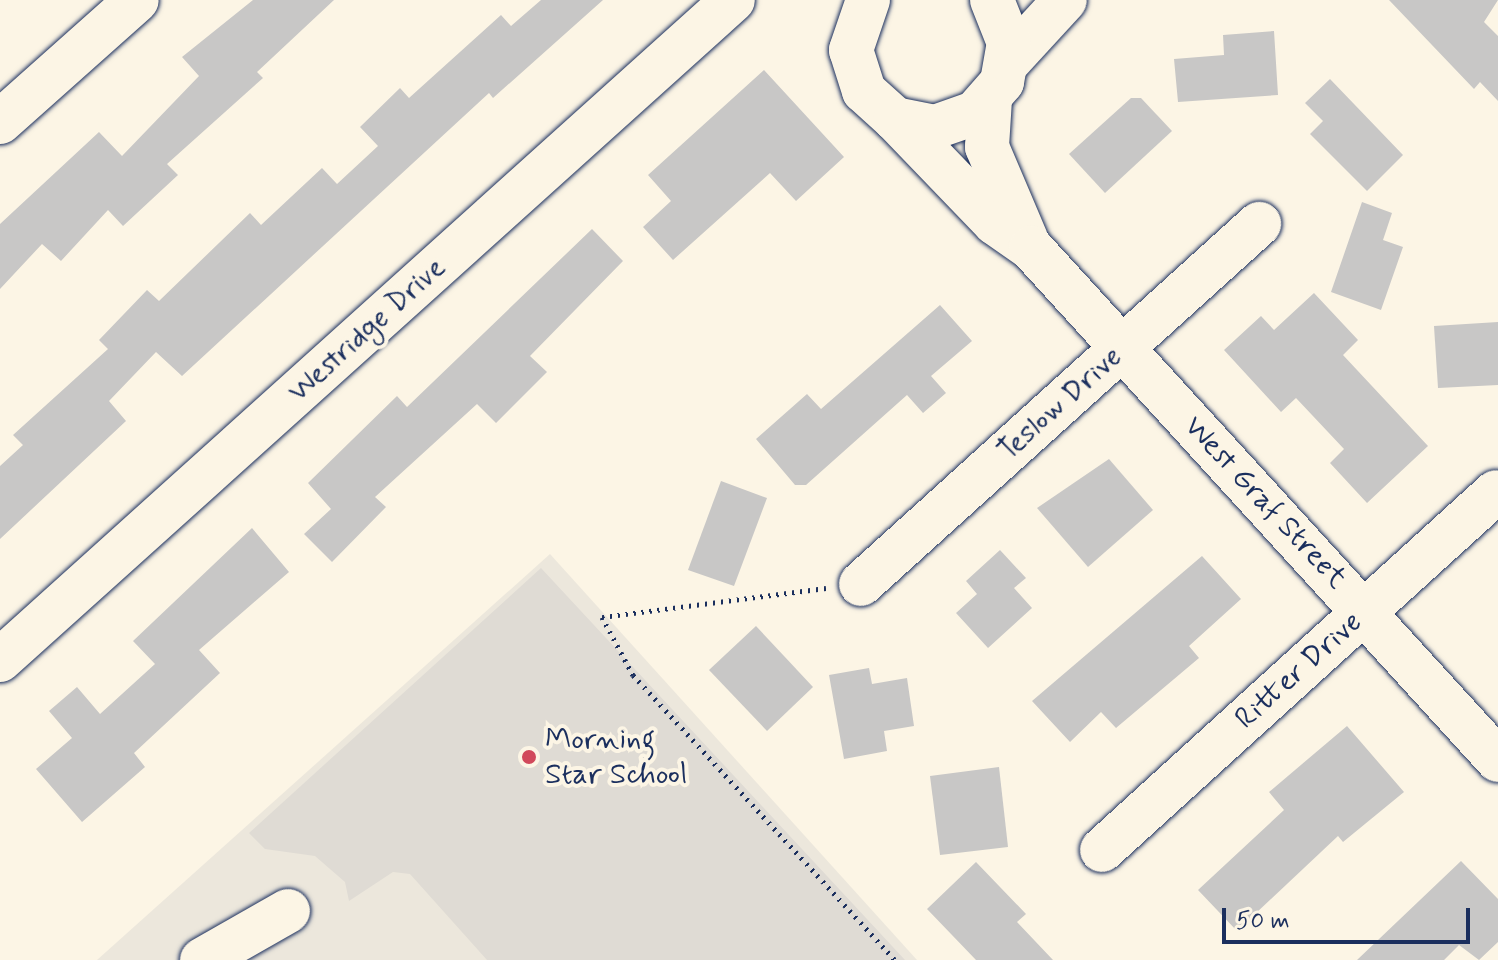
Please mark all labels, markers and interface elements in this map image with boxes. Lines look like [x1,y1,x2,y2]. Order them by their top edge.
street label: Westridge Drive [281,250,453,410]
street label: Teslow Drive [991,339,1129,469]
street label: West Graf Street [1176,409,1354,597]
street label: Ritter Drive [1229,605,1369,737]
place label: Morning Star School [545,722,687,792]
marker: Morning Star School [520,748,538,766]
scale bar [1226,892,1474,942]
text: 50 m [1236,906,1290,937]

